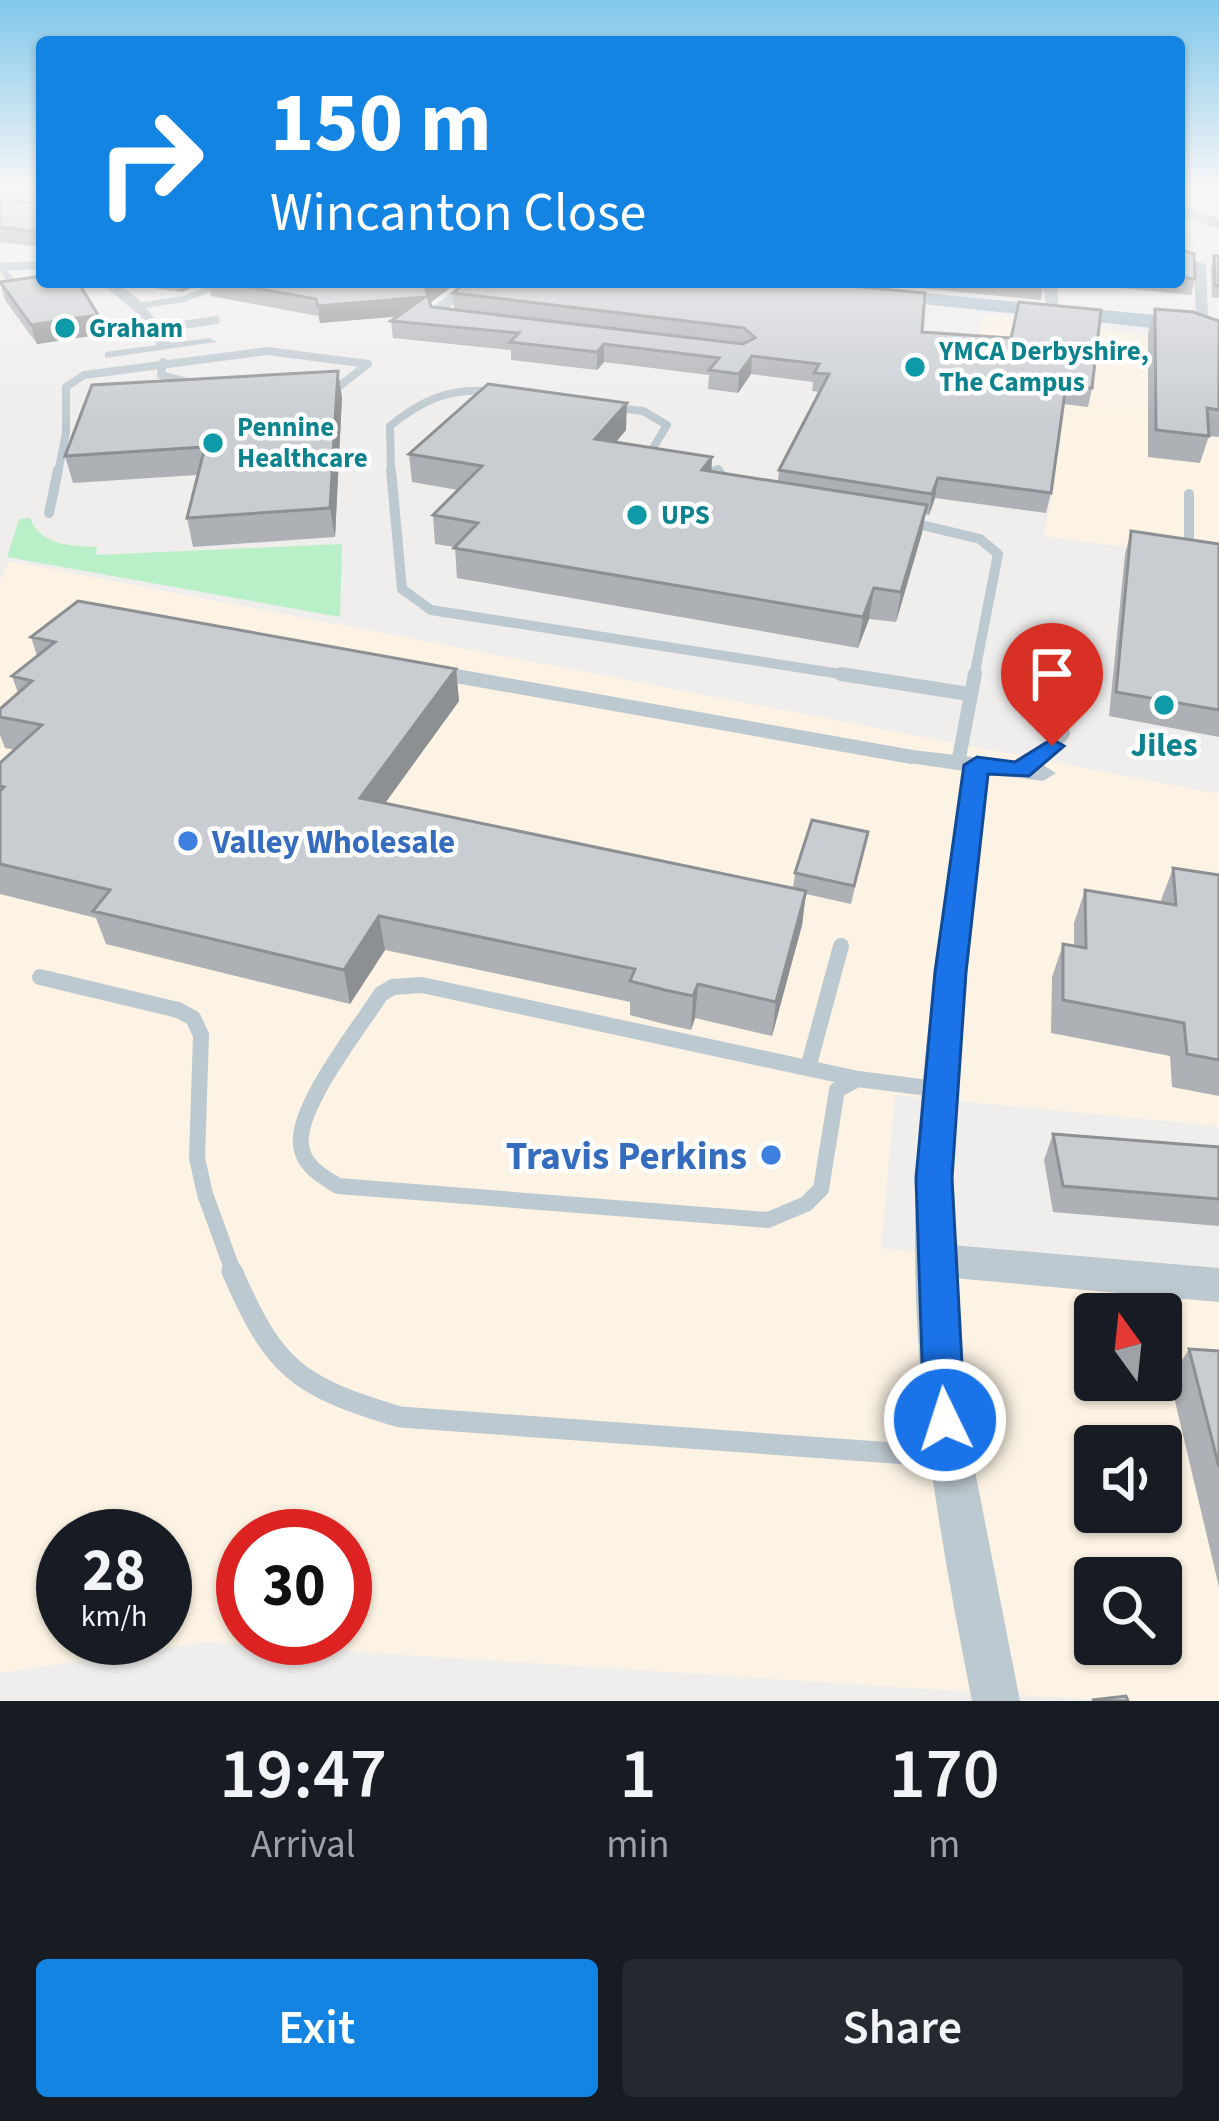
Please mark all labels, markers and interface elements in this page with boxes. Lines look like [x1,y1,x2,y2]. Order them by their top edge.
text: 150 m [270,64,492,184]
icon: right [72,84,228,240]
text: Wincanton Close [270,175,646,252]
place label: Graham [89,309,183,348]
marker: Graham [52,315,78,341]
place label: YMCA Derbyshire, The Campus [938,332,1149,402]
marker: YMCA Derbyshire, The Campus [902,354,928,380]
place label: Pennine Healthcare [237,408,368,478]
marker: Pennine Healthcare [200,430,226,456]
place label: UPS [661,496,710,535]
marker: UPS [624,502,650,528]
pin [1001,623,1103,746]
icon: arrive [1019,641,1085,707]
marker: Jiles [1151,692,1177,718]
place label: Jiles [1130,722,1198,769]
place label: Valley Wholesale [211,819,455,866]
marker: Valley Wholesale [175,828,201,854]
place label: Travis Perkins [506,1129,747,1185]
marker: Travis Perkins [758,1142,784,1168]
north arrow [1074,1293,1182,1401]
map controls [1074,1293,1182,1665]
position arrow [882,1357,1008,1483]
button: sound [1074,1425,1182,1533]
speed limit sign: 30 [216,1509,372,1665]
text: 28 [82,1529,146,1614]
button: search [1074,1557,1182,1665]
text: km/h [81,1595,147,1638]
text: 19:47 [219,1723,387,1826]
text: 1 [619,1723,656,1826]
text: 170 [889,1723,1000,1826]
text: Arrival [251,1817,356,1873]
text: min [606,1817,670,1873]
text: m [928,1817,960,1873]
button: Exit [36,1959,598,2097]
button: Share [622,1959,1183,2097]

